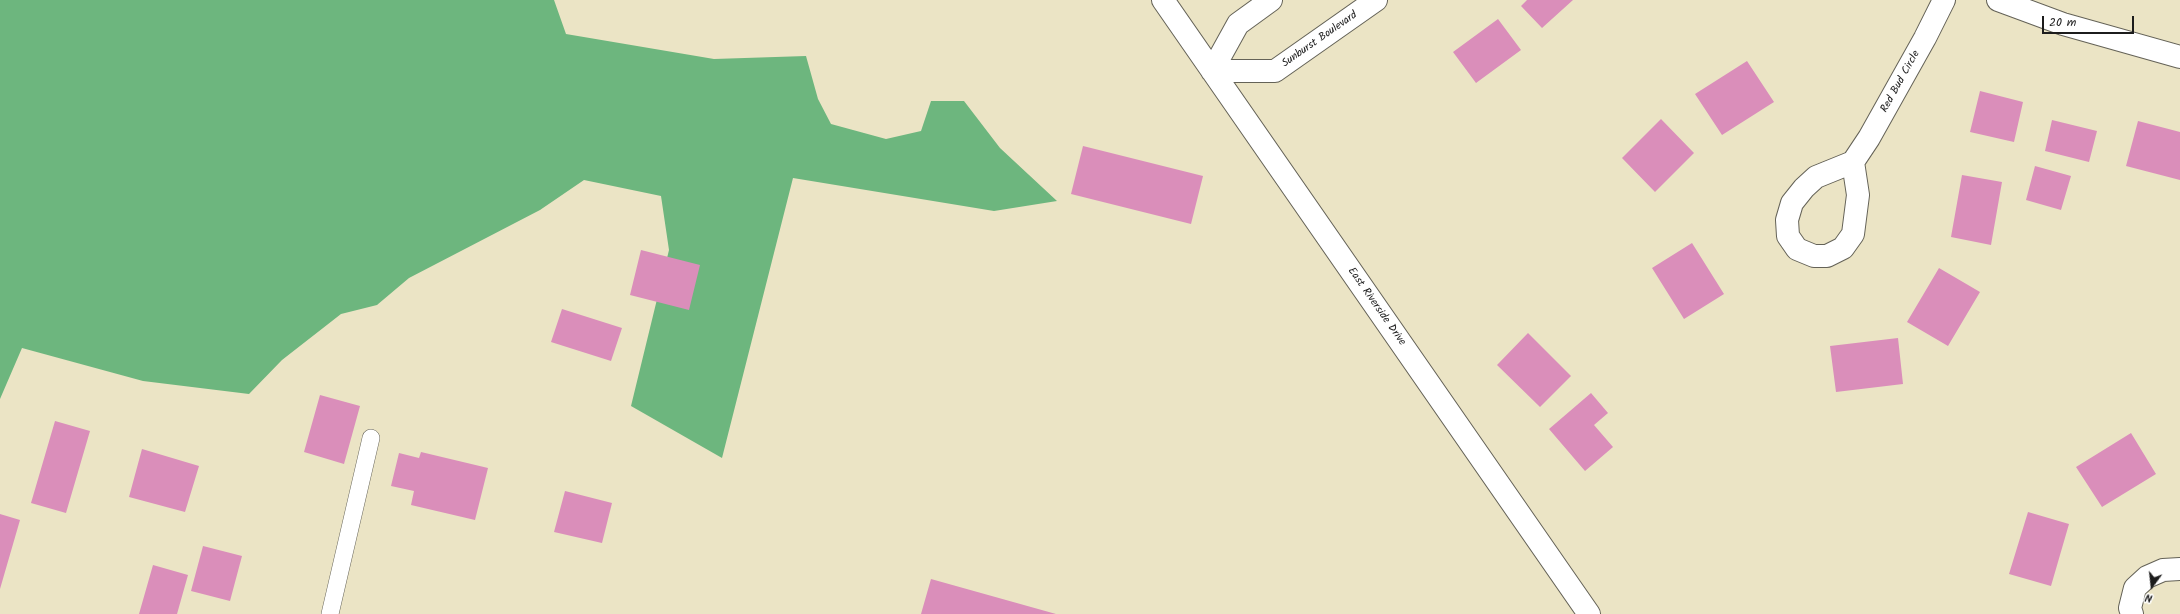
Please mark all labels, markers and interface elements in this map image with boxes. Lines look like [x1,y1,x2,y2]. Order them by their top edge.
scale bar [2044,8,2136,34]
street label: Sunburst Boulevard [1280,9,1360,71]
text: 20 m [2049,13,2076,32]
street label: Red Bud Circle [1879,49,1923,115]
street label: East Riverside Drive [1344,265,1408,349]
north arrow [2132,566,2172,606]
text: N [2143,588,2155,607]

